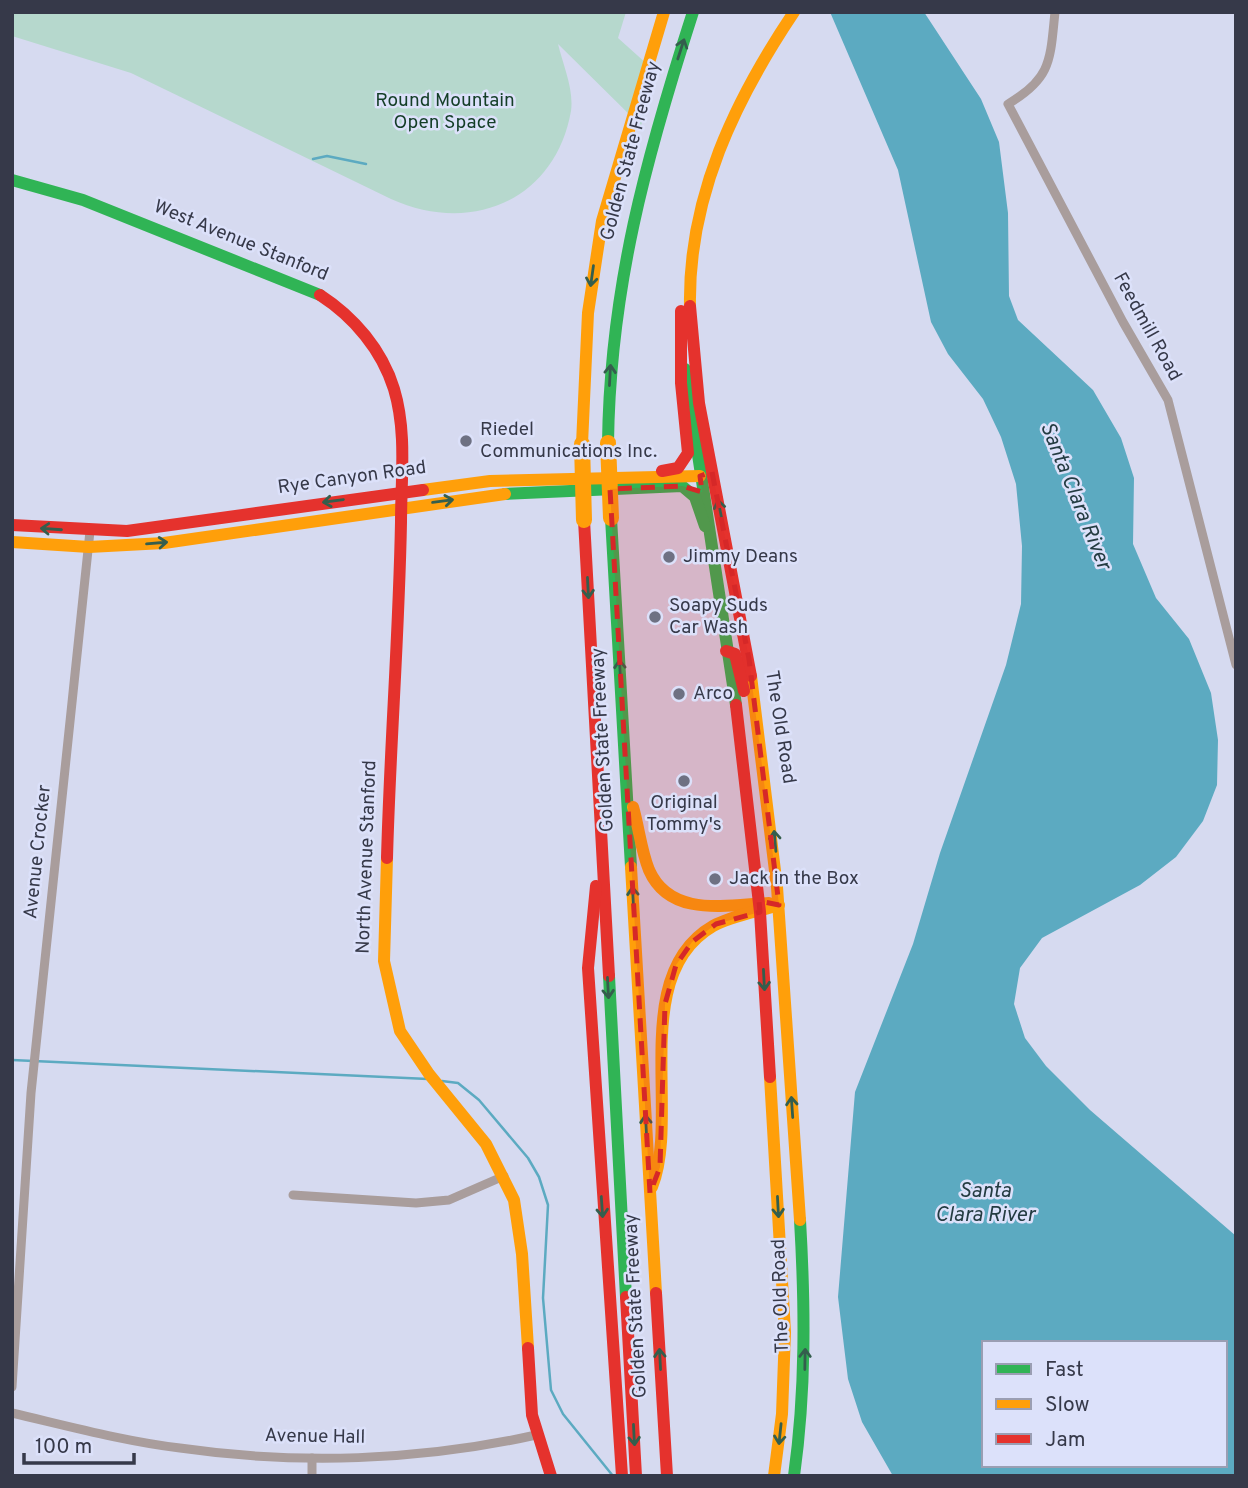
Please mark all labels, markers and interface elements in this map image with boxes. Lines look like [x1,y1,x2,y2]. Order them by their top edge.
one-way arrow [676,38,688,60]
street label: Golden State Freeway [596,59,666,243]
park label: Round Mountain Open Space [375,89,515,135]
street label: West Avenue Stanford [150,195,332,287]
one-way arrow [586,264,599,287]
street label: Feedmill Road [1107,269,1187,385]
one-way arrow [604,364,617,387]
place label: Riedel Communications Inc. [480,418,657,464]
water label: Santa Clara River [1033,418,1118,576]
marker: Riedel Communications Inc. [458,433,474,449]
street label: Rye Canyon Road [276,456,428,500]
one-way arrow [322,495,345,508]
one-way arrow [432,495,454,508]
one-way arrow [713,499,727,522]
one-way arrow [40,522,63,535]
one-way arrow [145,536,168,549]
place label: Jimmy Deans [683,545,798,569]
marker: Jimmy Deans [661,549,677,565]
one-way arrow [581,577,594,600]
place label: Soapy Suds Car Wash [669,594,768,640]
marker: Soapy Suds Car Wash [647,609,663,625]
street label: Golden State Freeway [586,647,620,833]
one-way arrow [613,659,626,682]
street label: The Old Road [759,668,801,786]
place label: Arco [693,682,733,706]
marker: Arco [671,686,687,702]
street label: North Avenue Stanford [352,760,382,954]
marker: Original Tommy's [676,773,692,789]
street label: Avenue Crocker [19,783,57,920]
place label: Original Tommy's [646,791,722,837]
one-way arrow [768,831,781,853]
place label: Jack in the Box [729,867,859,891]
marker: Jack in the Box [707,871,723,887]
one-way arrow [626,887,639,909]
one-way arrow [758,968,771,990]
one-way arrow [602,976,615,999]
one-way arrow [786,1096,799,1119]
one-way arrow [640,1113,653,1136]
water label: Santa Clara River [935,1178,1037,1229]
one-way arrow [596,1195,609,1217]
one-way arrow [771,1195,784,1218]
street label: Golden State Freeway [619,1213,653,1399]
street label: The Old Road [767,1238,795,1354]
legend [982,1341,1227,1467]
one-way arrow [653,1348,666,1370]
one-way arrow [798,1348,811,1371]
text: Fast [1045,1357,1084,1384]
text: Slow [1045,1392,1090,1419]
scale bar [24,1422,135,1466]
one-way arrow [773,1422,786,1445]
one-way arrow [628,1423,641,1446]
street label: Avenue Hall [264,1424,366,1450]
text: Jam [1045,1427,1086,1454]
text: 100 m [35,1434,92,1461]

